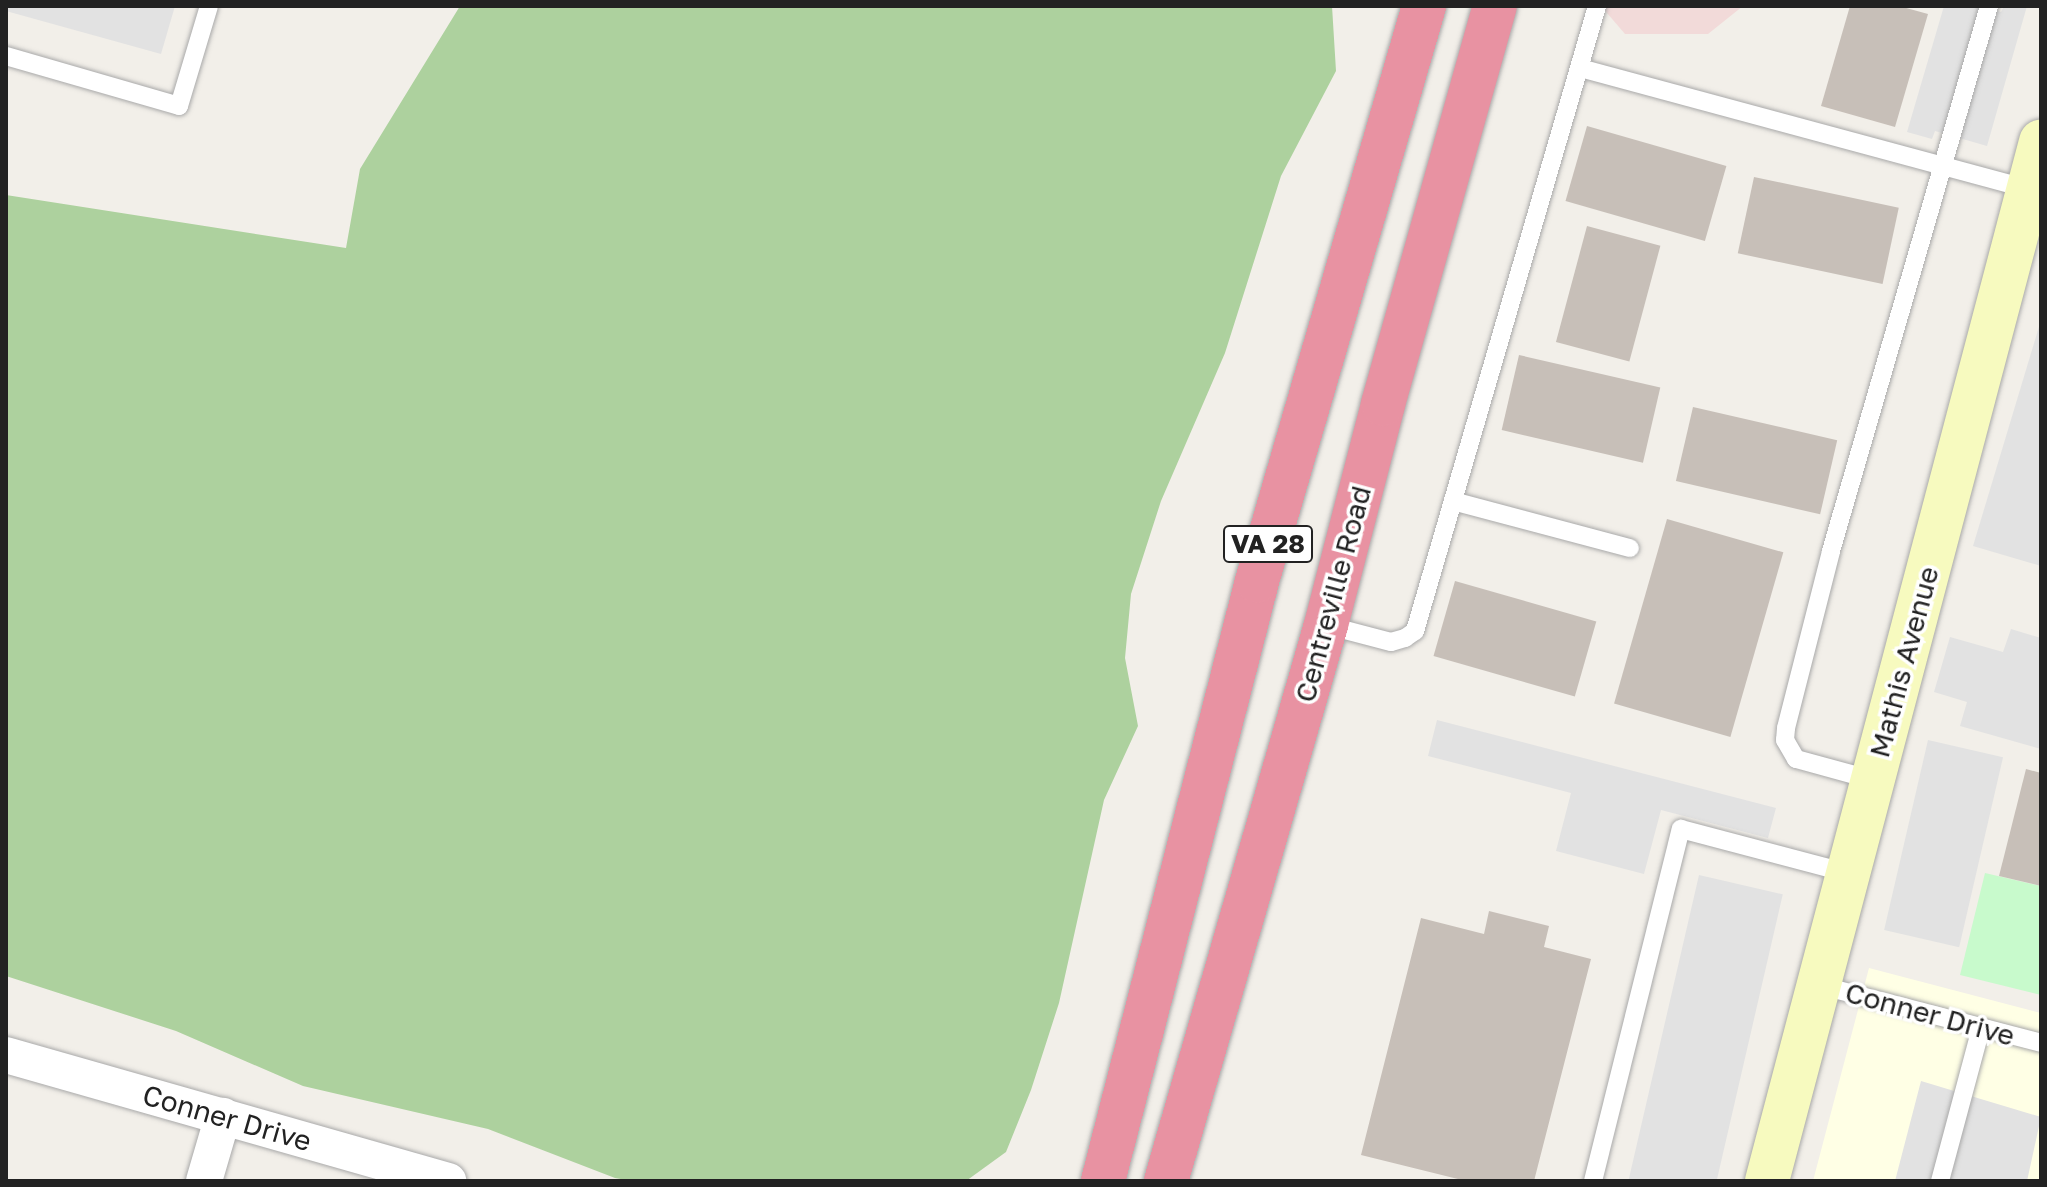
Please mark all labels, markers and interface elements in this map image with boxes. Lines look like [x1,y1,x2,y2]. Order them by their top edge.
street label: Centreville Road [1288,482,1378,706]
road number: VA 28 [1222,522,1314,566]
street label: Mathis Avenue [1862,563,1946,761]
street label: Conner Drive [1842,975,2018,1053]
street label: Conner Drive [139,1078,315,1158]

